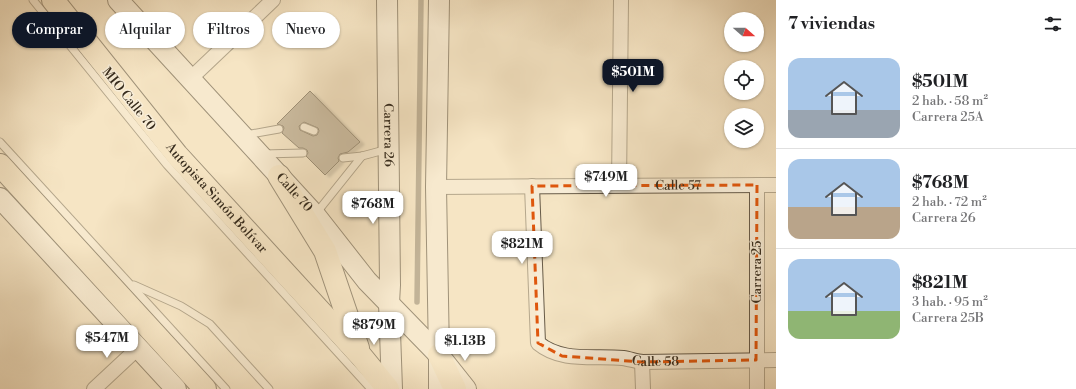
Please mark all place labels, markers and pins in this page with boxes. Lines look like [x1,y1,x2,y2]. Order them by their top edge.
pin: $501M [605,59,661,93]
pin: $749M [578,164,634,198]
pin: $768M [345,191,401,225]
pin: $821M [494,231,550,265]
pin: $879M [346,312,402,346]
pin: $547M [79,325,135,359]
pin: $1.13B [432,328,498,362]

